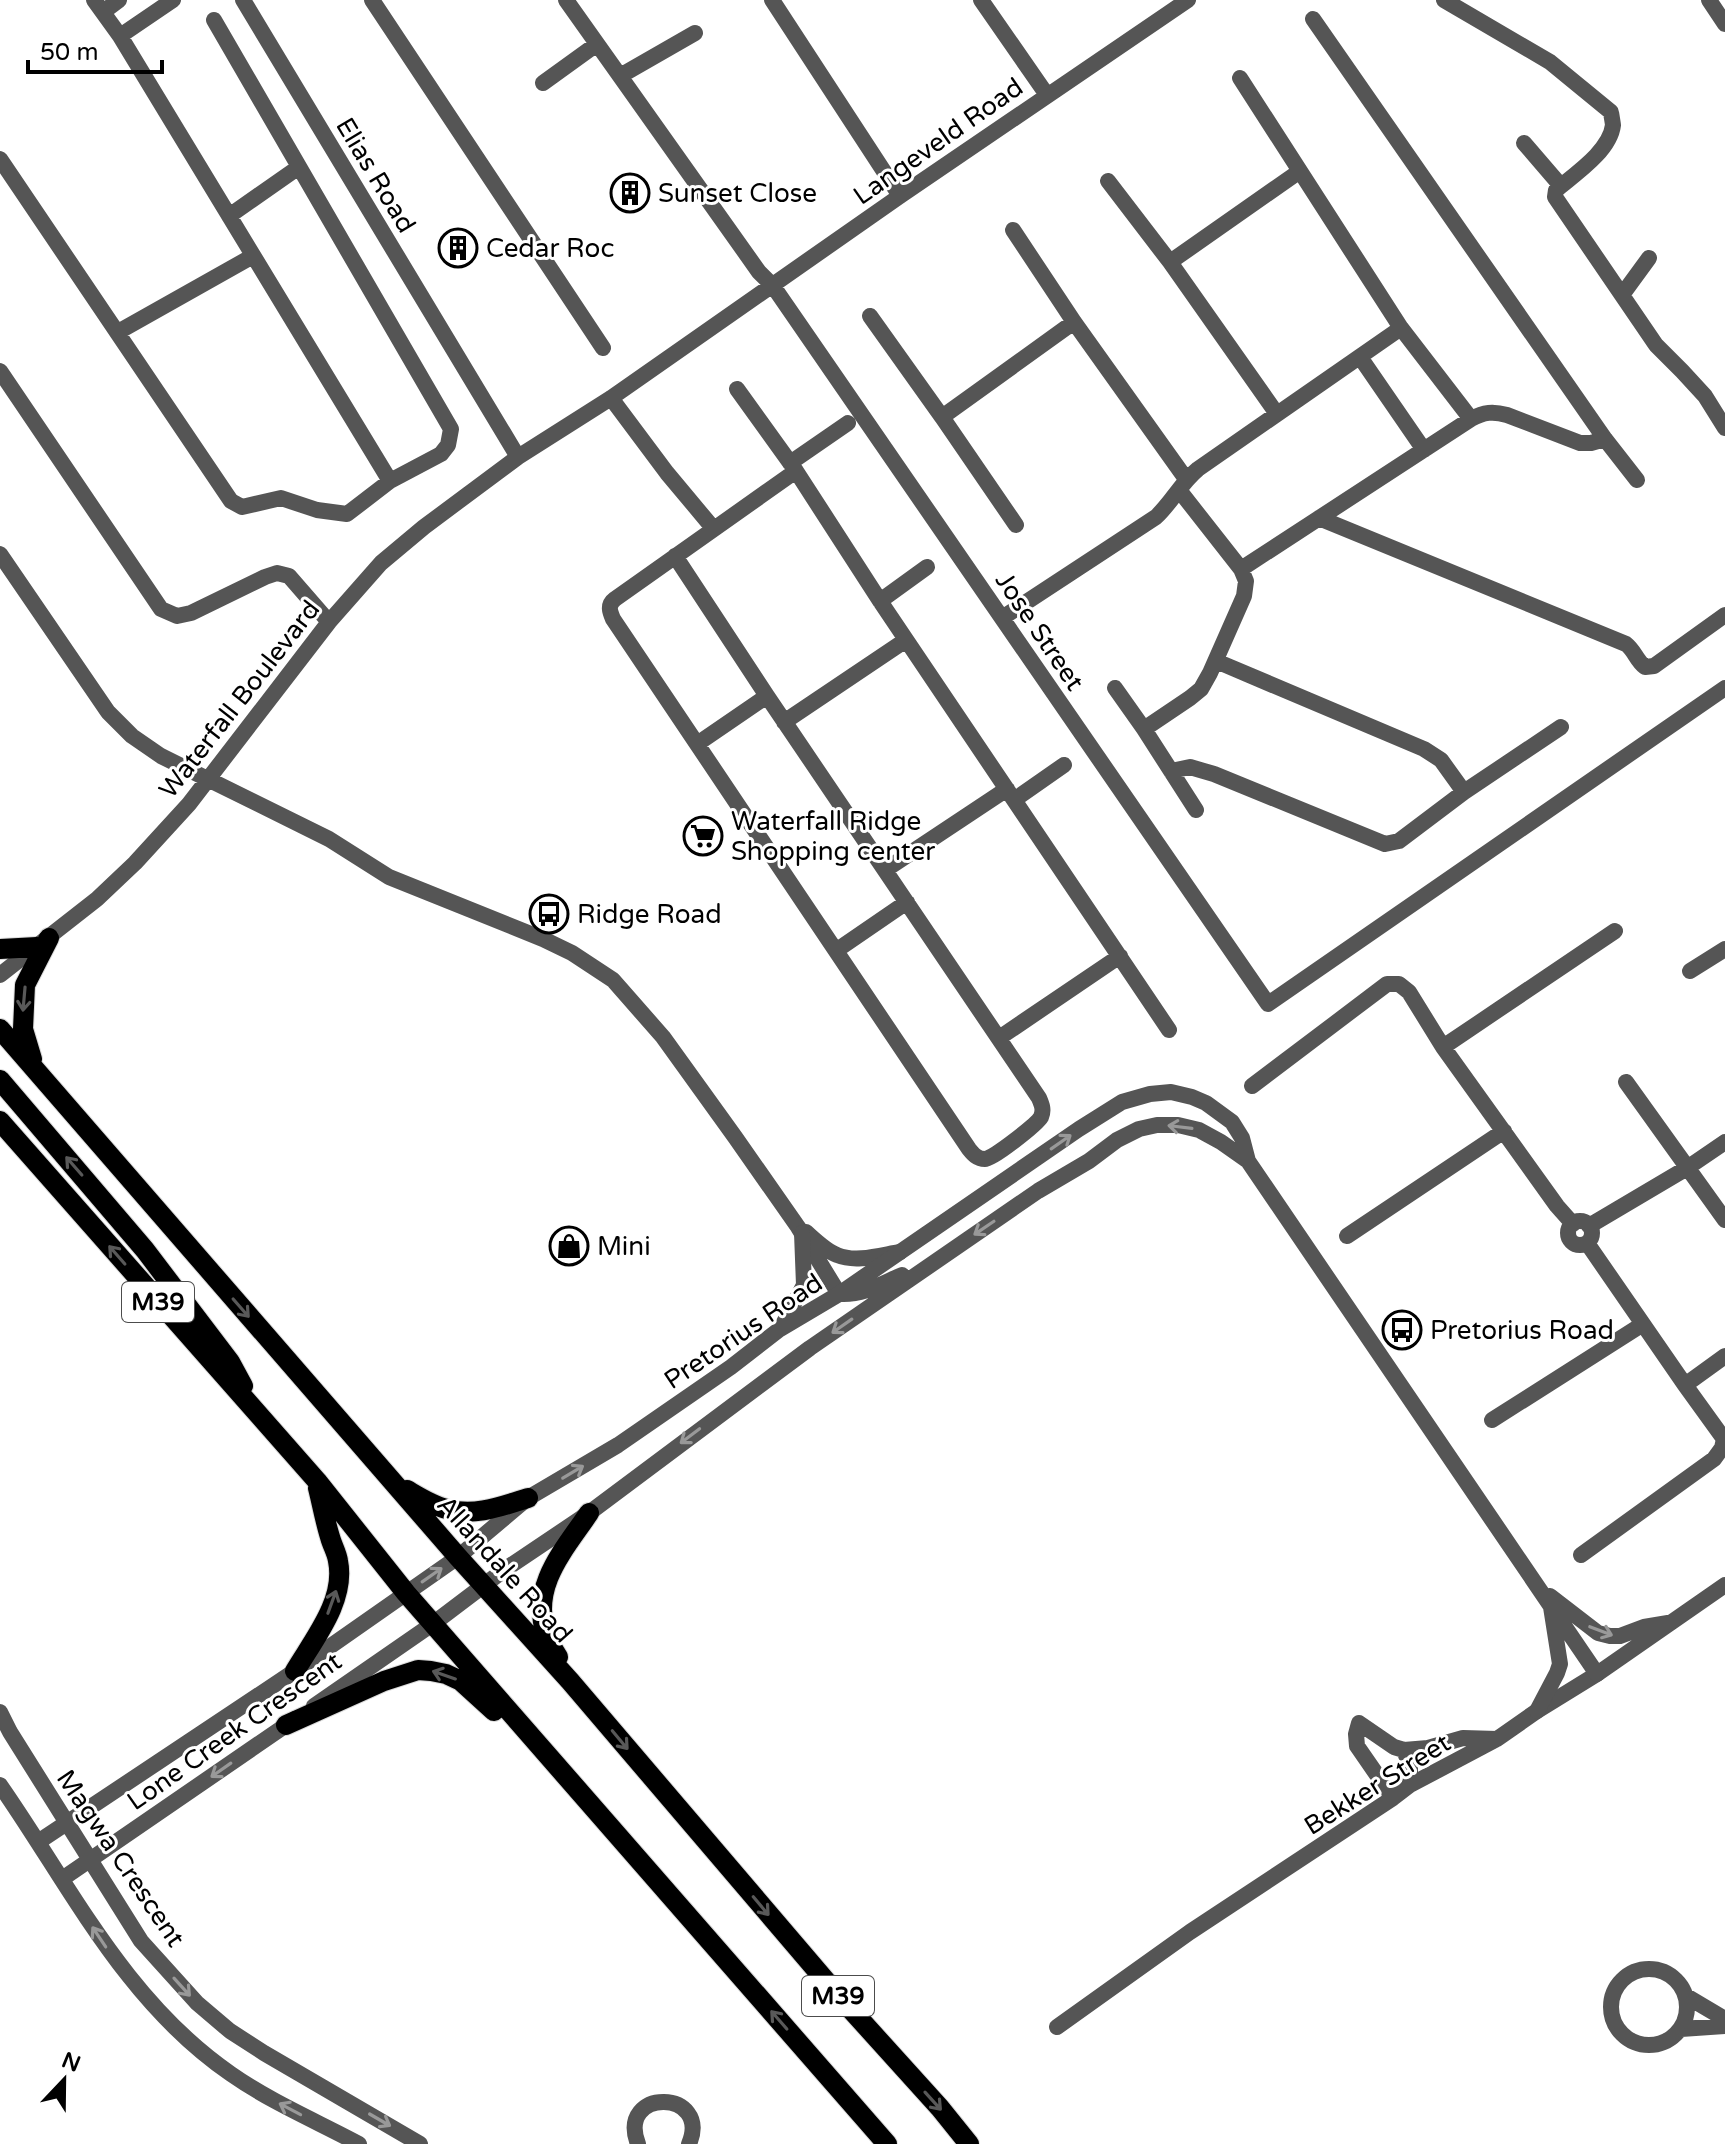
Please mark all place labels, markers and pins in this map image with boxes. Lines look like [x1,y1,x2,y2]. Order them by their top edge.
building icon: Sunset Close [609,172,651,214]
place label: Sunset Close [658,178,817,209]
building icon: Cedar Roc [437,227,479,269]
place label: Cedar Roc [486,233,614,264]
place label: Waterfall Ridge Shopping center [731,806,935,867]
supermarket icon: Waterfall Ridge Shopping center [682,815,724,857]
bus stop icon: Ridge Road [528,893,570,935]
place label: Ridge Road [577,899,722,930]
shop icon: Mini [548,1225,590,1267]
place label: Mini [597,1231,651,1262]
bus stop icon: Pretorius Road [1381,1309,1423,1351]
place label: Pretorius Road [1430,1315,1614,1346]

